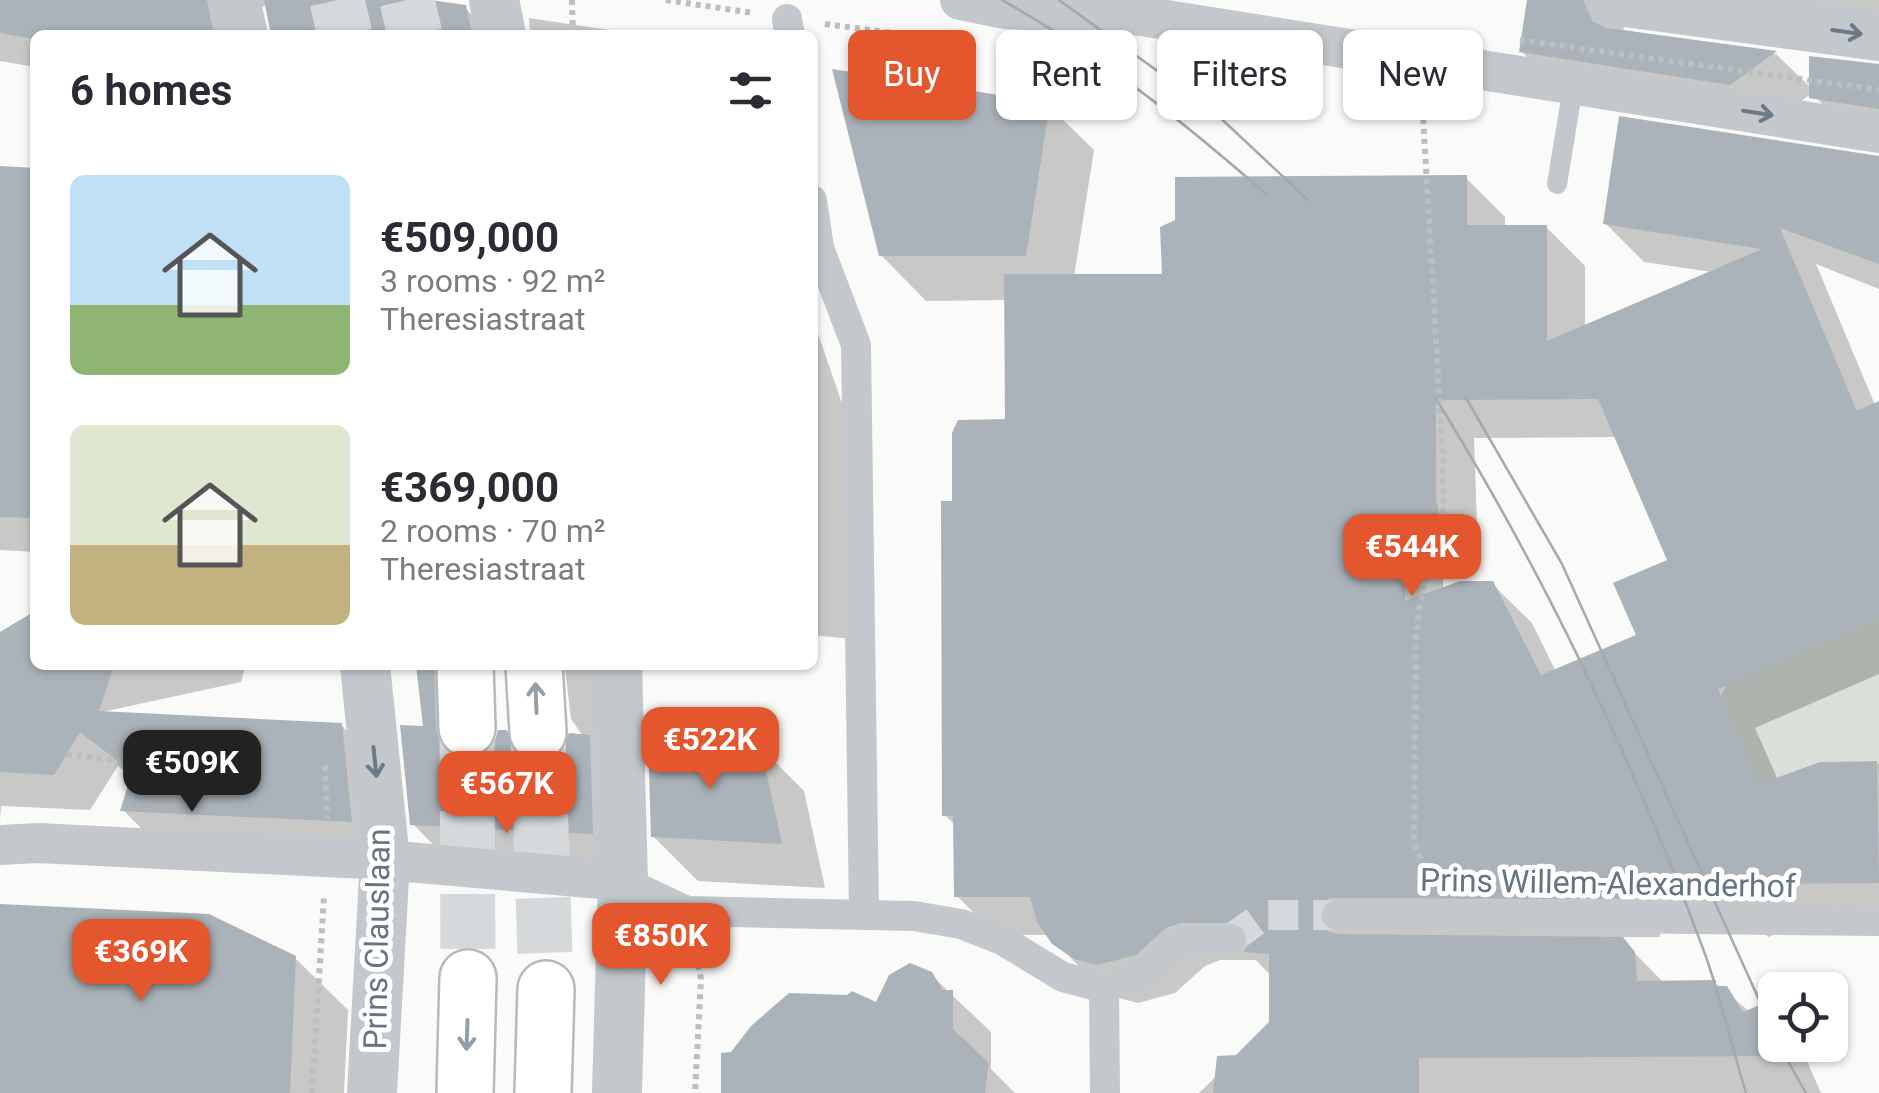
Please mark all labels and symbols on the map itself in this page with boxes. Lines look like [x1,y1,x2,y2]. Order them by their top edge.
one-way arrow [1830,23,1863,41]
one-way arrow [1742,104,1774,123]
pin: €544K [1342,514,1482,599]
one-way arrow [527,683,546,715]
pin: €522K [640,707,780,792]
pin: €509K [122,730,262,815]
one-way arrow [365,745,384,778]
pin: €567K [437,751,577,836]
street label: Prins Clauslaan [356,828,398,1050]
street label: Prins Willem-Alexanderhof [1420,861,1797,905]
pin: €850K [591,903,731,988]
pin: €369K [71,919,211,1004]
one-way arrow [457,1019,476,1051]

